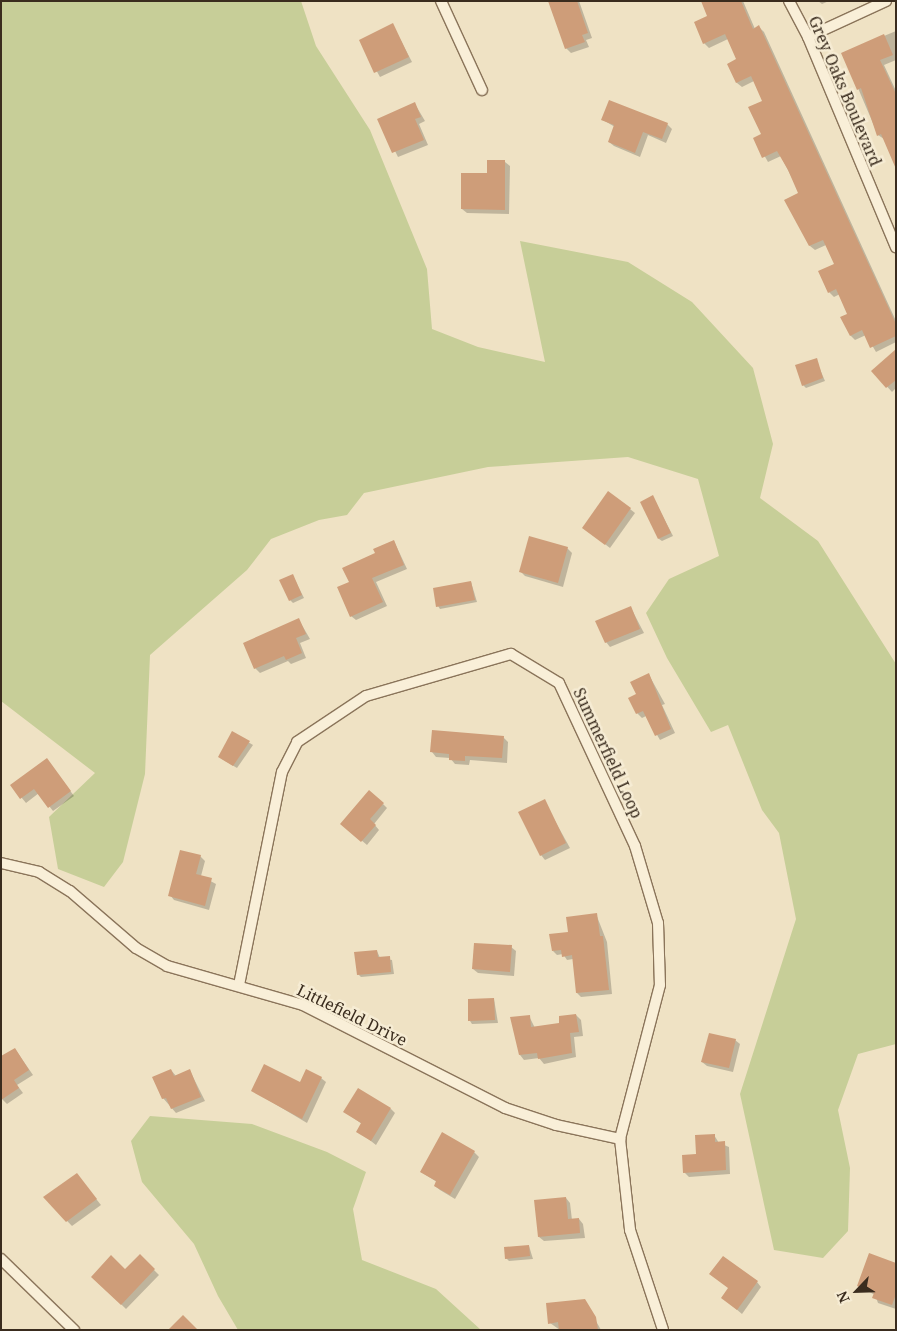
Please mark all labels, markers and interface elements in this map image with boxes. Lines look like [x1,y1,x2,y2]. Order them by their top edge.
street label: Grey Oaks Boulevard [805,13,885,169]
street label: Summerfield Loop [569,685,647,821]
street label: Littlefield Drive [294,980,410,1050]
north arrow [832,1266,882,1316]
text: N [832,1288,854,1306]

